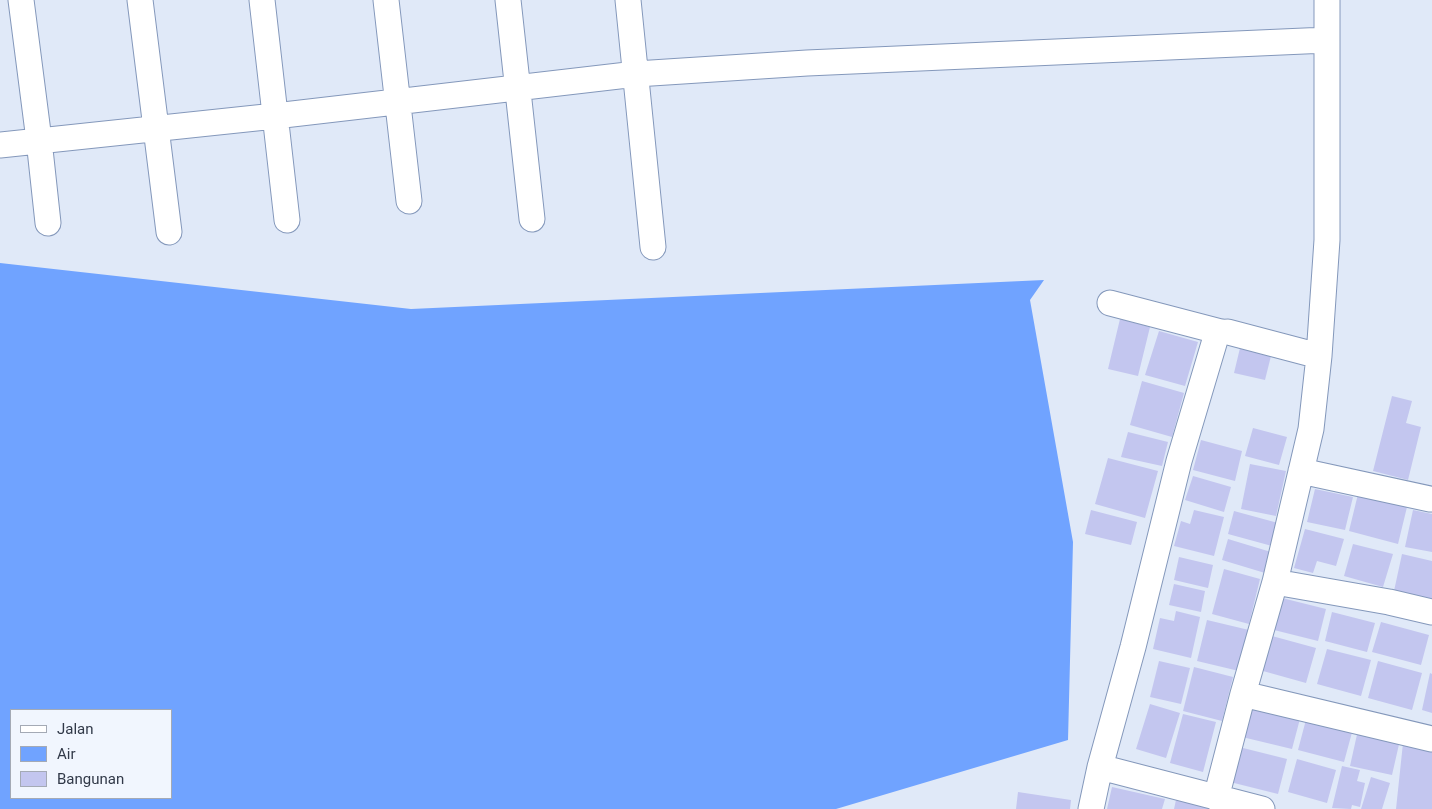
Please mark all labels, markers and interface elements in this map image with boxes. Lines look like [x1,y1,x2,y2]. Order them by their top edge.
legend [10,709,172,799]
text: Jalan [57,720,94,738]
text: Air [57,745,76,763]
text: Bangunan [57,770,124,788]

